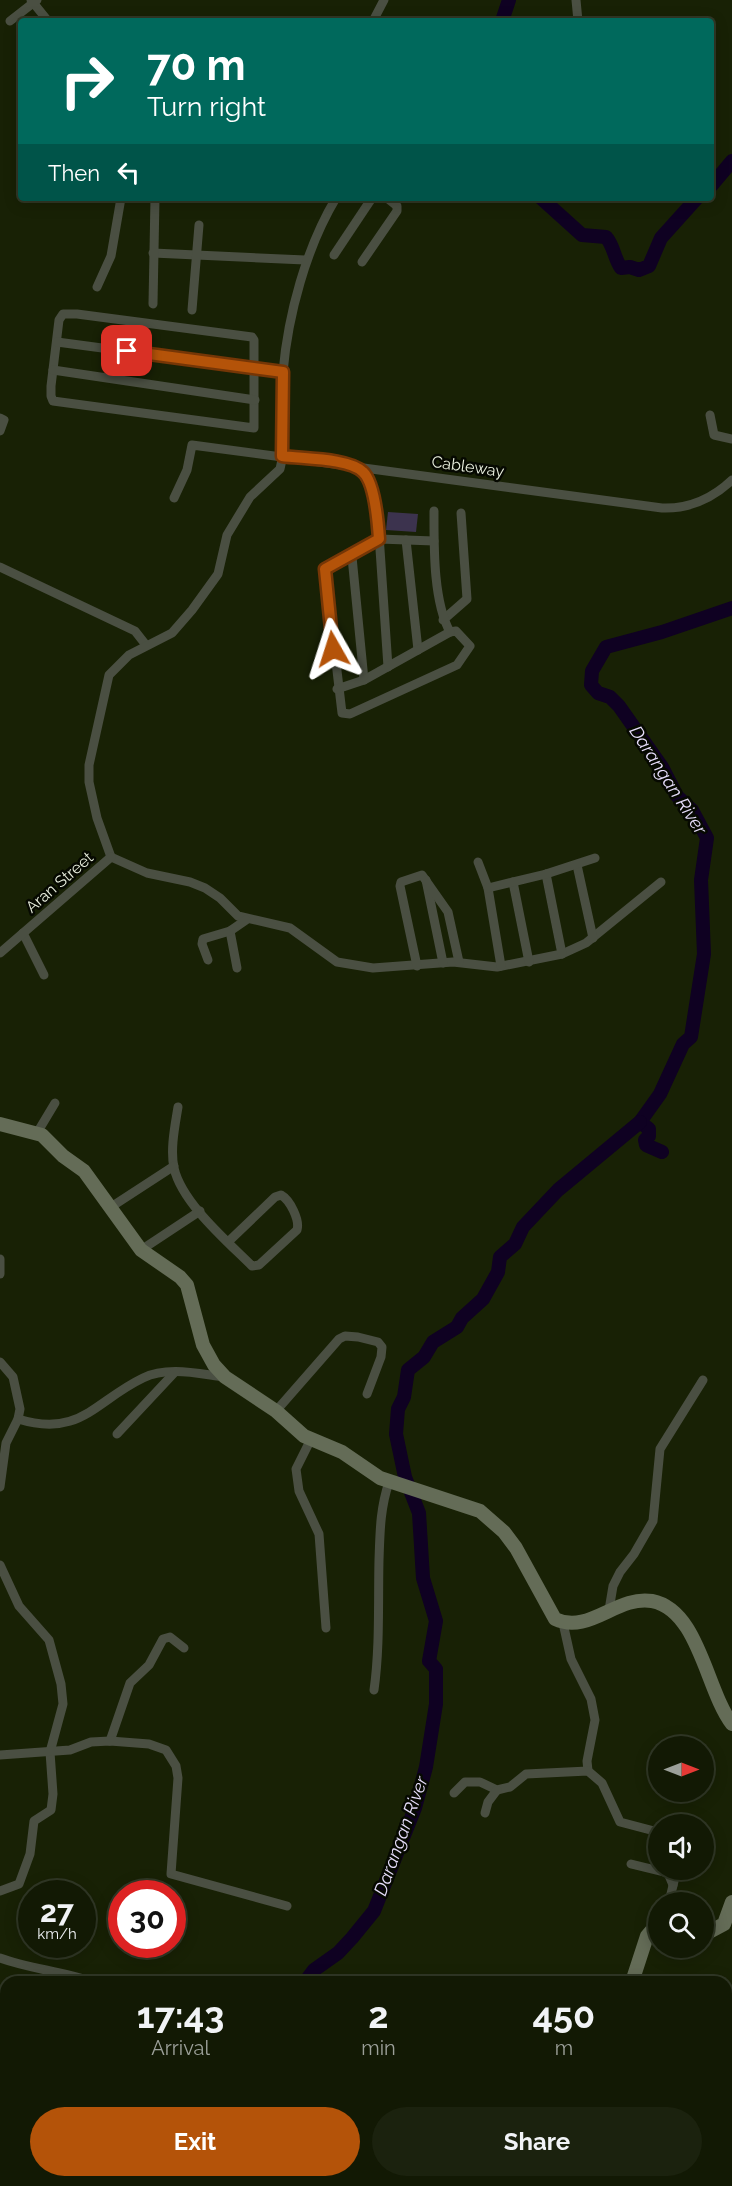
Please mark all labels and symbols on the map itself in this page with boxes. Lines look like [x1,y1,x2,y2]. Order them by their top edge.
pin [101,325,152,376]
street label: Cableway [430,452,506,481]
position arrow [301,617,365,681]
water label: Darangan River [625,721,712,839]
street label: Aran Street [22,848,97,917]
north arrow [648,1736,714,1802]
water label: Darangan River [369,1773,432,1898]
speed limit sign: 30 [108,1880,186,1958]

